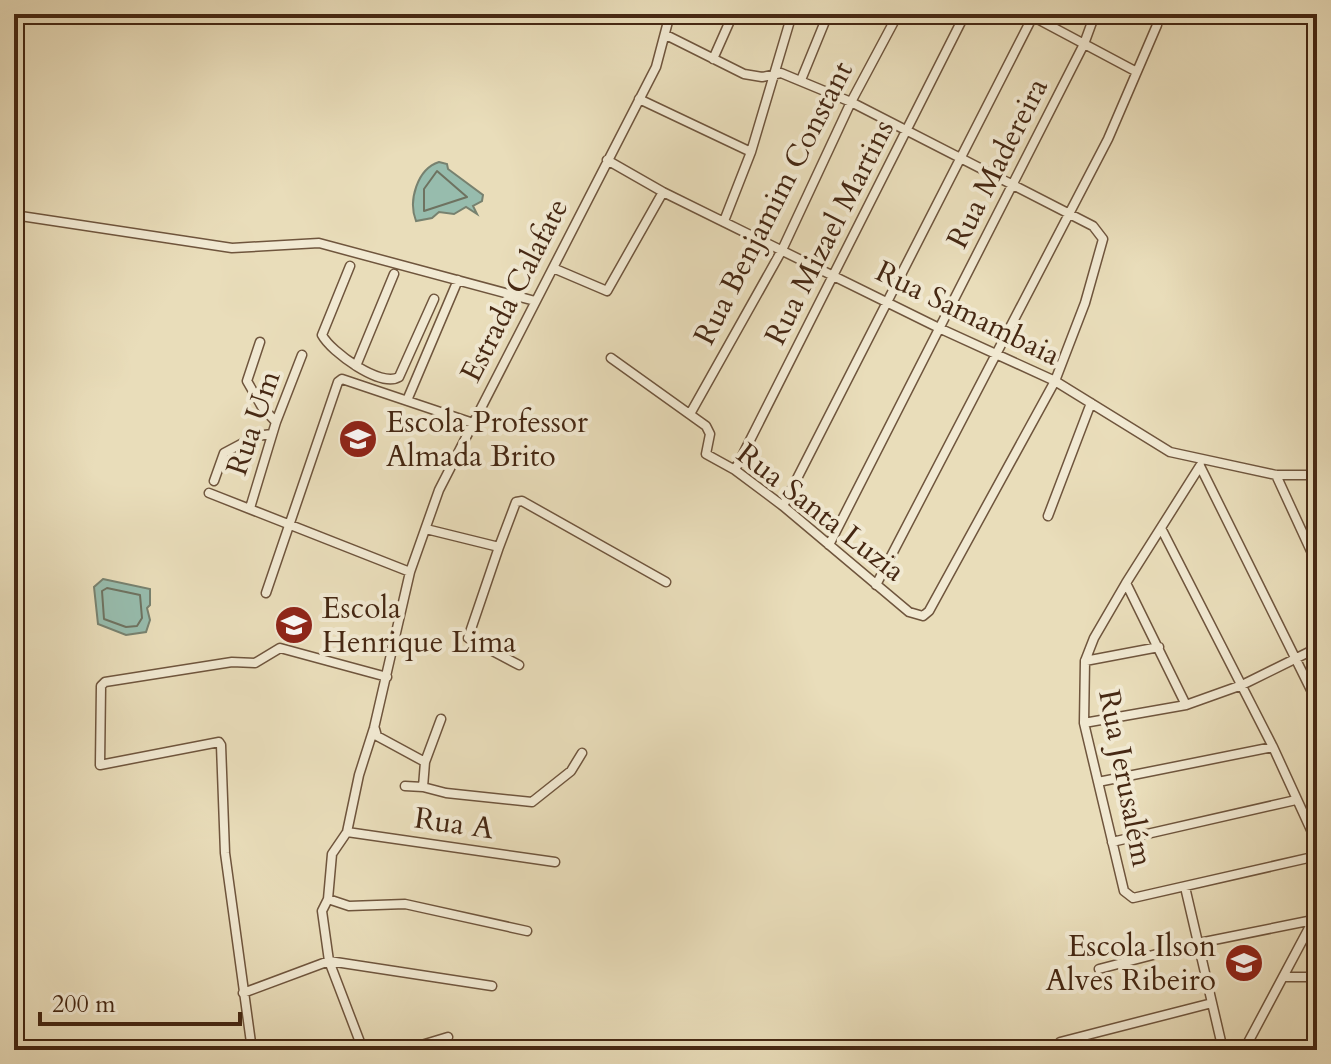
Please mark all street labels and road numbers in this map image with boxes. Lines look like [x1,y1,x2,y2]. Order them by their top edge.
street label: Rua Benjamim Constant [684,54,863,352]
street label: Rua Madereira [937,71,1058,255]
street label: Rua Mizael Martins [755,113,904,352]
street label: Estrada Calafate [451,192,578,389]
street label: Rua Samambaia [869,251,1067,376]
street label: Rua Um [216,365,291,481]
street label: Rua Santa Luzia [728,434,913,591]
street label: Rua Jerusalém [1088,686,1163,871]
street label: Rua A [412,798,497,849]

